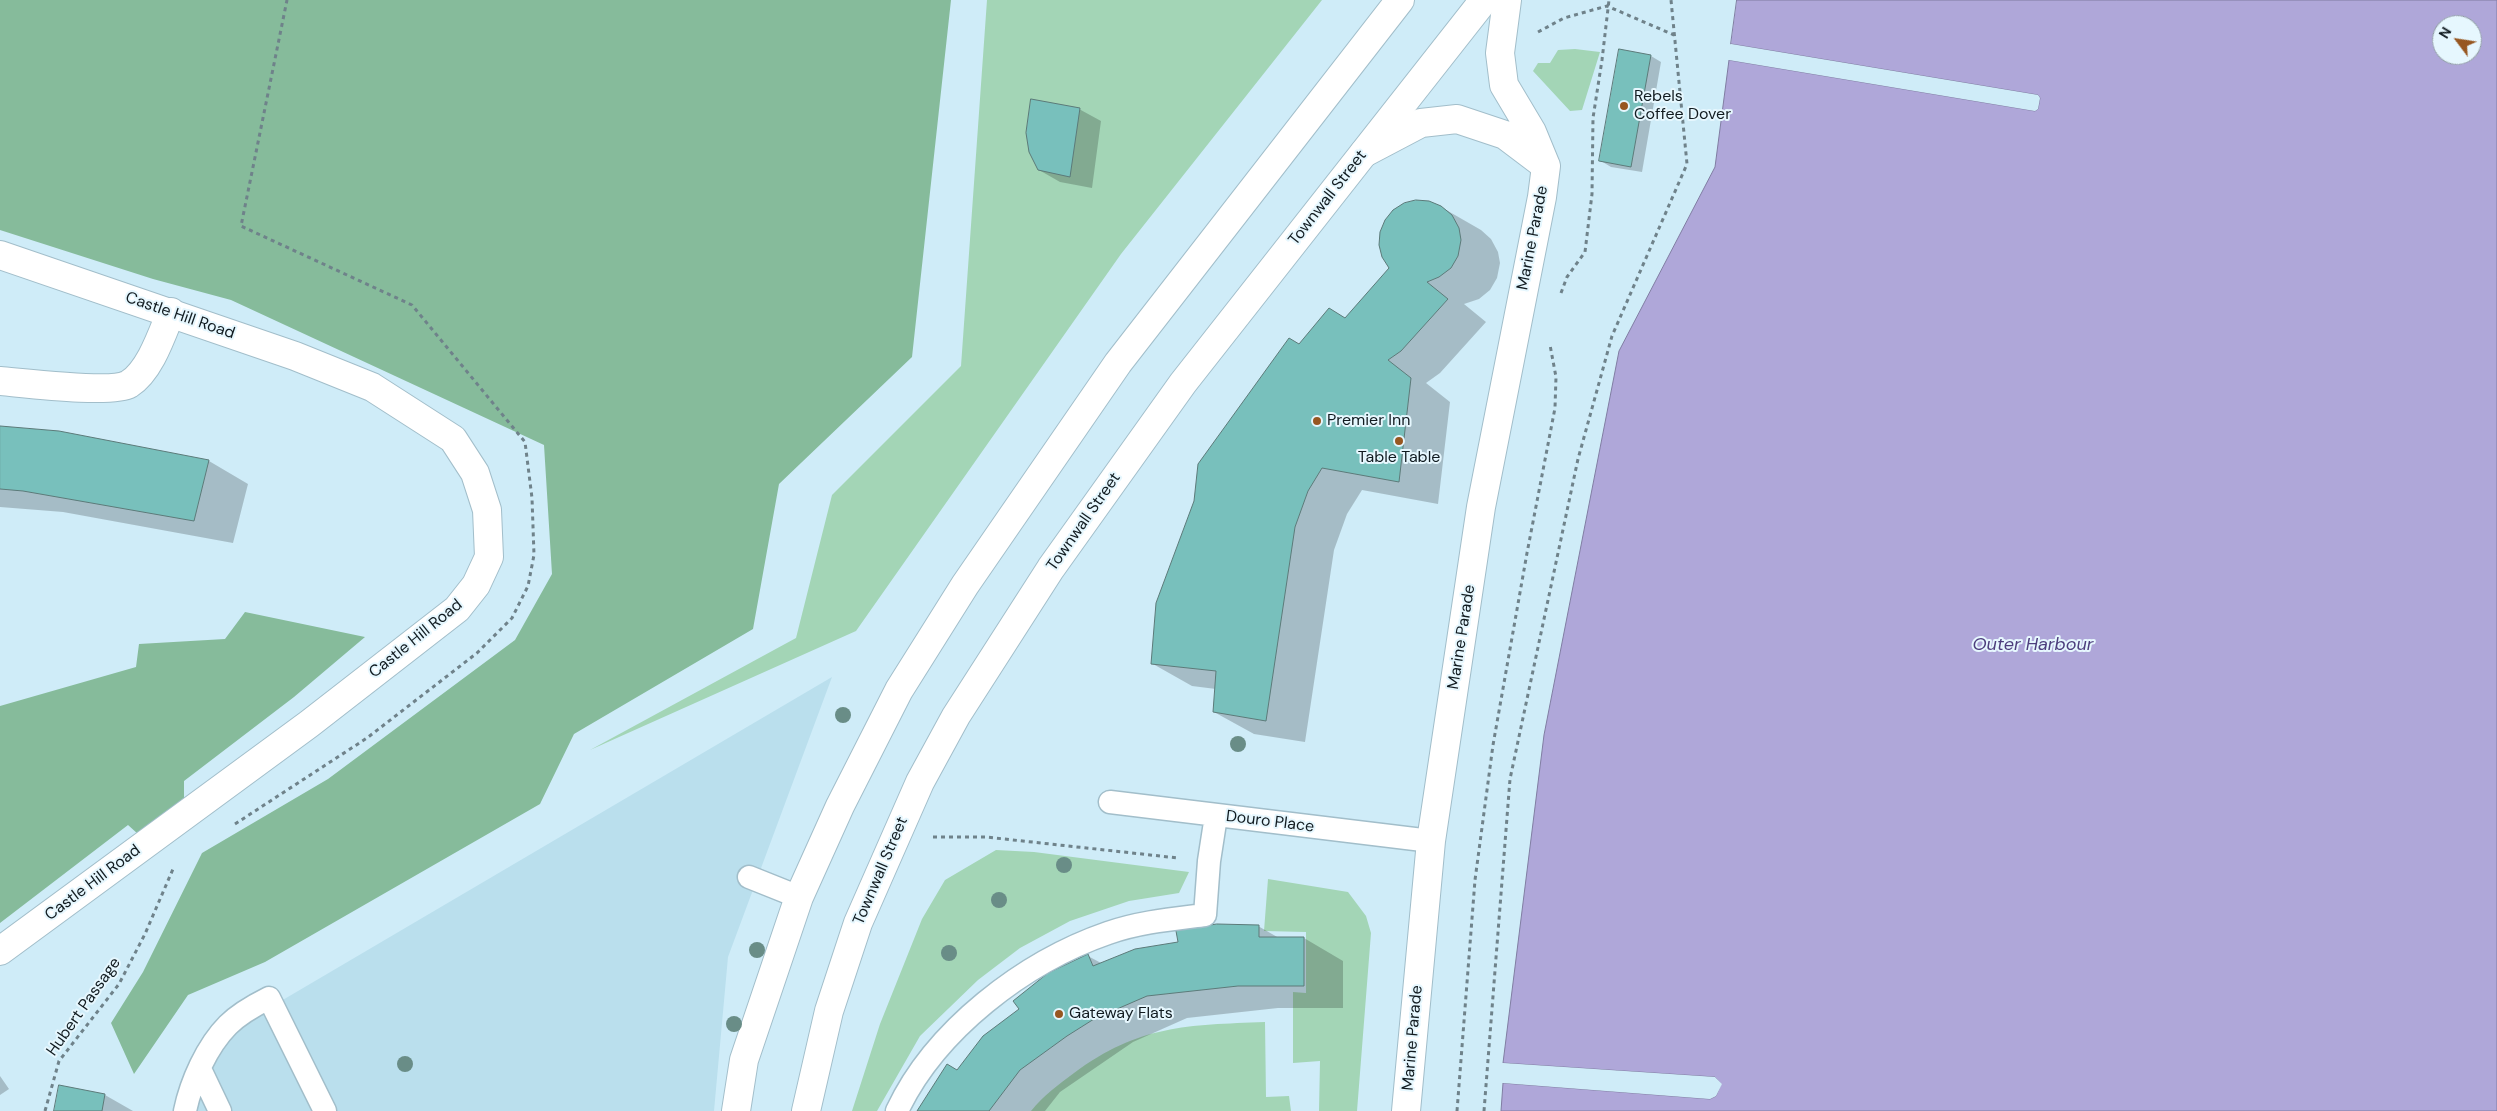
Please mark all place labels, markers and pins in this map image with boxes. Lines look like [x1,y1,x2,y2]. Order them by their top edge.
place label: Rebels Coffee Dover [1634,87,1731,125]
marker: Rebels Coffee Dover [1618,100,1630,112]
place label: Premier Inn [1327,411,1410,431]
marker: Premier Inn [1311,415,1323,427]
marker: Table Table [1393,435,1405,447]
place label: Table Table [1358,448,1440,468]
place label: Gateway Flats [1069,1004,1173,1024]
marker: Gateway Flats [1053,1008,1065,1020]

